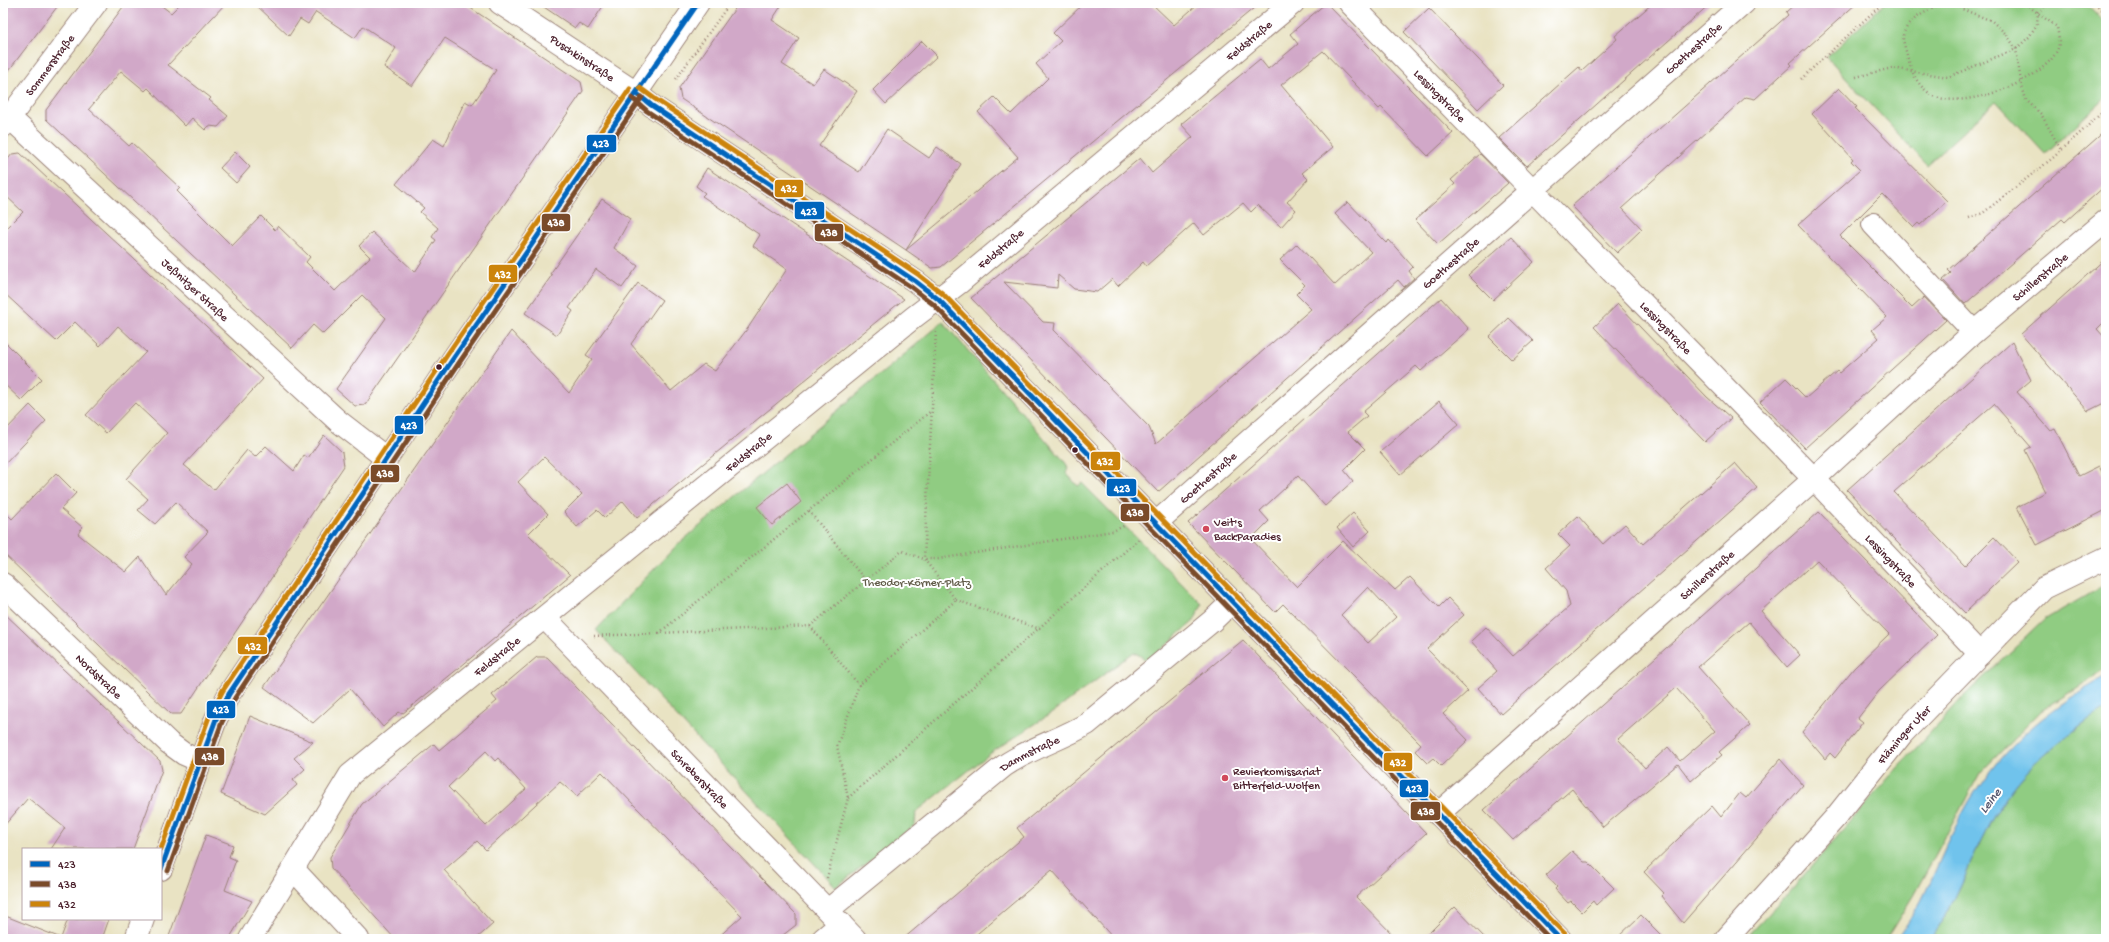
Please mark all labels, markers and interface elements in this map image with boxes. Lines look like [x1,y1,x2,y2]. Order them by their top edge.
street label: Feldstraße [1223,18,1276,66]
street label: Goethestraße [1663,20,1726,78]
street label: Sommerstraße [23,32,79,99]
street label: Puschkinstraße [546,32,617,86]
street label: Lessingstraße [1410,67,1468,127]
line badge: 423 [586,134,617,153]
text: 423 [592,139,609,151]
line badge: 432 [774,179,804,198]
text: 432 [780,184,798,196]
line badge: 423 [794,201,825,220]
text: 423 [800,207,817,219]
line badge: 438 [541,213,571,232]
text: 438 [547,218,564,230]
line badge: 438 [814,223,844,242]
street label: Feldstraße [975,226,1028,274]
text: 438 [820,228,837,240]
street label: Goethestraße [1420,235,1484,293]
street label: Schillerstraße [2011,250,2072,305]
street label: Jeßnitzer Straße [158,256,231,326]
line badge: 432 [488,264,518,283]
text: 432 [494,270,512,282]
street label: Lessingstraße [1636,299,1694,359]
unlabelled marker [434,362,444,372]
line badge: 423 [394,415,424,435]
text: 423 [400,421,417,433]
street label: Feldstraße [723,430,776,477]
unlabelled marker [1070,445,1080,455]
street label: Goethestraße [1178,449,1241,508]
line badge: 432 [1090,451,1121,471]
text: 432 [1096,457,1114,469]
line badge: 438 [370,464,400,483]
text: 438 [376,469,393,481]
line badge: 423 [1106,478,1137,497]
text: 423 [1113,484,1130,496]
line badge: 438 [1120,503,1150,522]
text: 438 [1126,508,1143,520]
place label: Veit's BackParadies [1213,517,1281,545]
marker: Veit's BackParadies [1201,524,1211,534]
street label: Lessingstraße [1861,532,1919,592]
street label: Schillerstraße [1678,548,1739,604]
park label: Theodor-Körner-Platz [862,577,972,591]
street label: Feldstraße [471,634,525,681]
line badge: 432 [237,636,268,655]
text: 432 [244,642,262,654]
street label: Nordstraße [71,652,124,703]
line badge: 423 [206,700,236,719]
street label: Fläminger Ufer [1875,702,1936,769]
text: 423 [212,705,229,717]
street label: Dammstraße [997,733,1063,776]
line badge: 438 [194,747,225,766]
street label: Schreberstraße [667,747,731,813]
text: 438 [201,752,218,764]
line badge: 432 [1383,752,1413,772]
text: 432 [1389,758,1407,770]
place label: Revierkomissariat Bitterfeld-Wolfen [1232,766,1322,794]
marker: Revierkomissariat Bitterfeld-Wolfen [1220,773,1230,783]
line badge: 423 [1399,779,1429,798]
text: 423 [1405,784,1422,796]
water label: Leine [1977,785,2006,817]
line badge: 438 [1410,801,1441,821]
text: 438 [1417,807,1434,819]
legend [22,848,162,920]
text: 423 [58,859,76,873]
text: 438 [58,879,77,893]
text: 432 [58,899,76,913]

